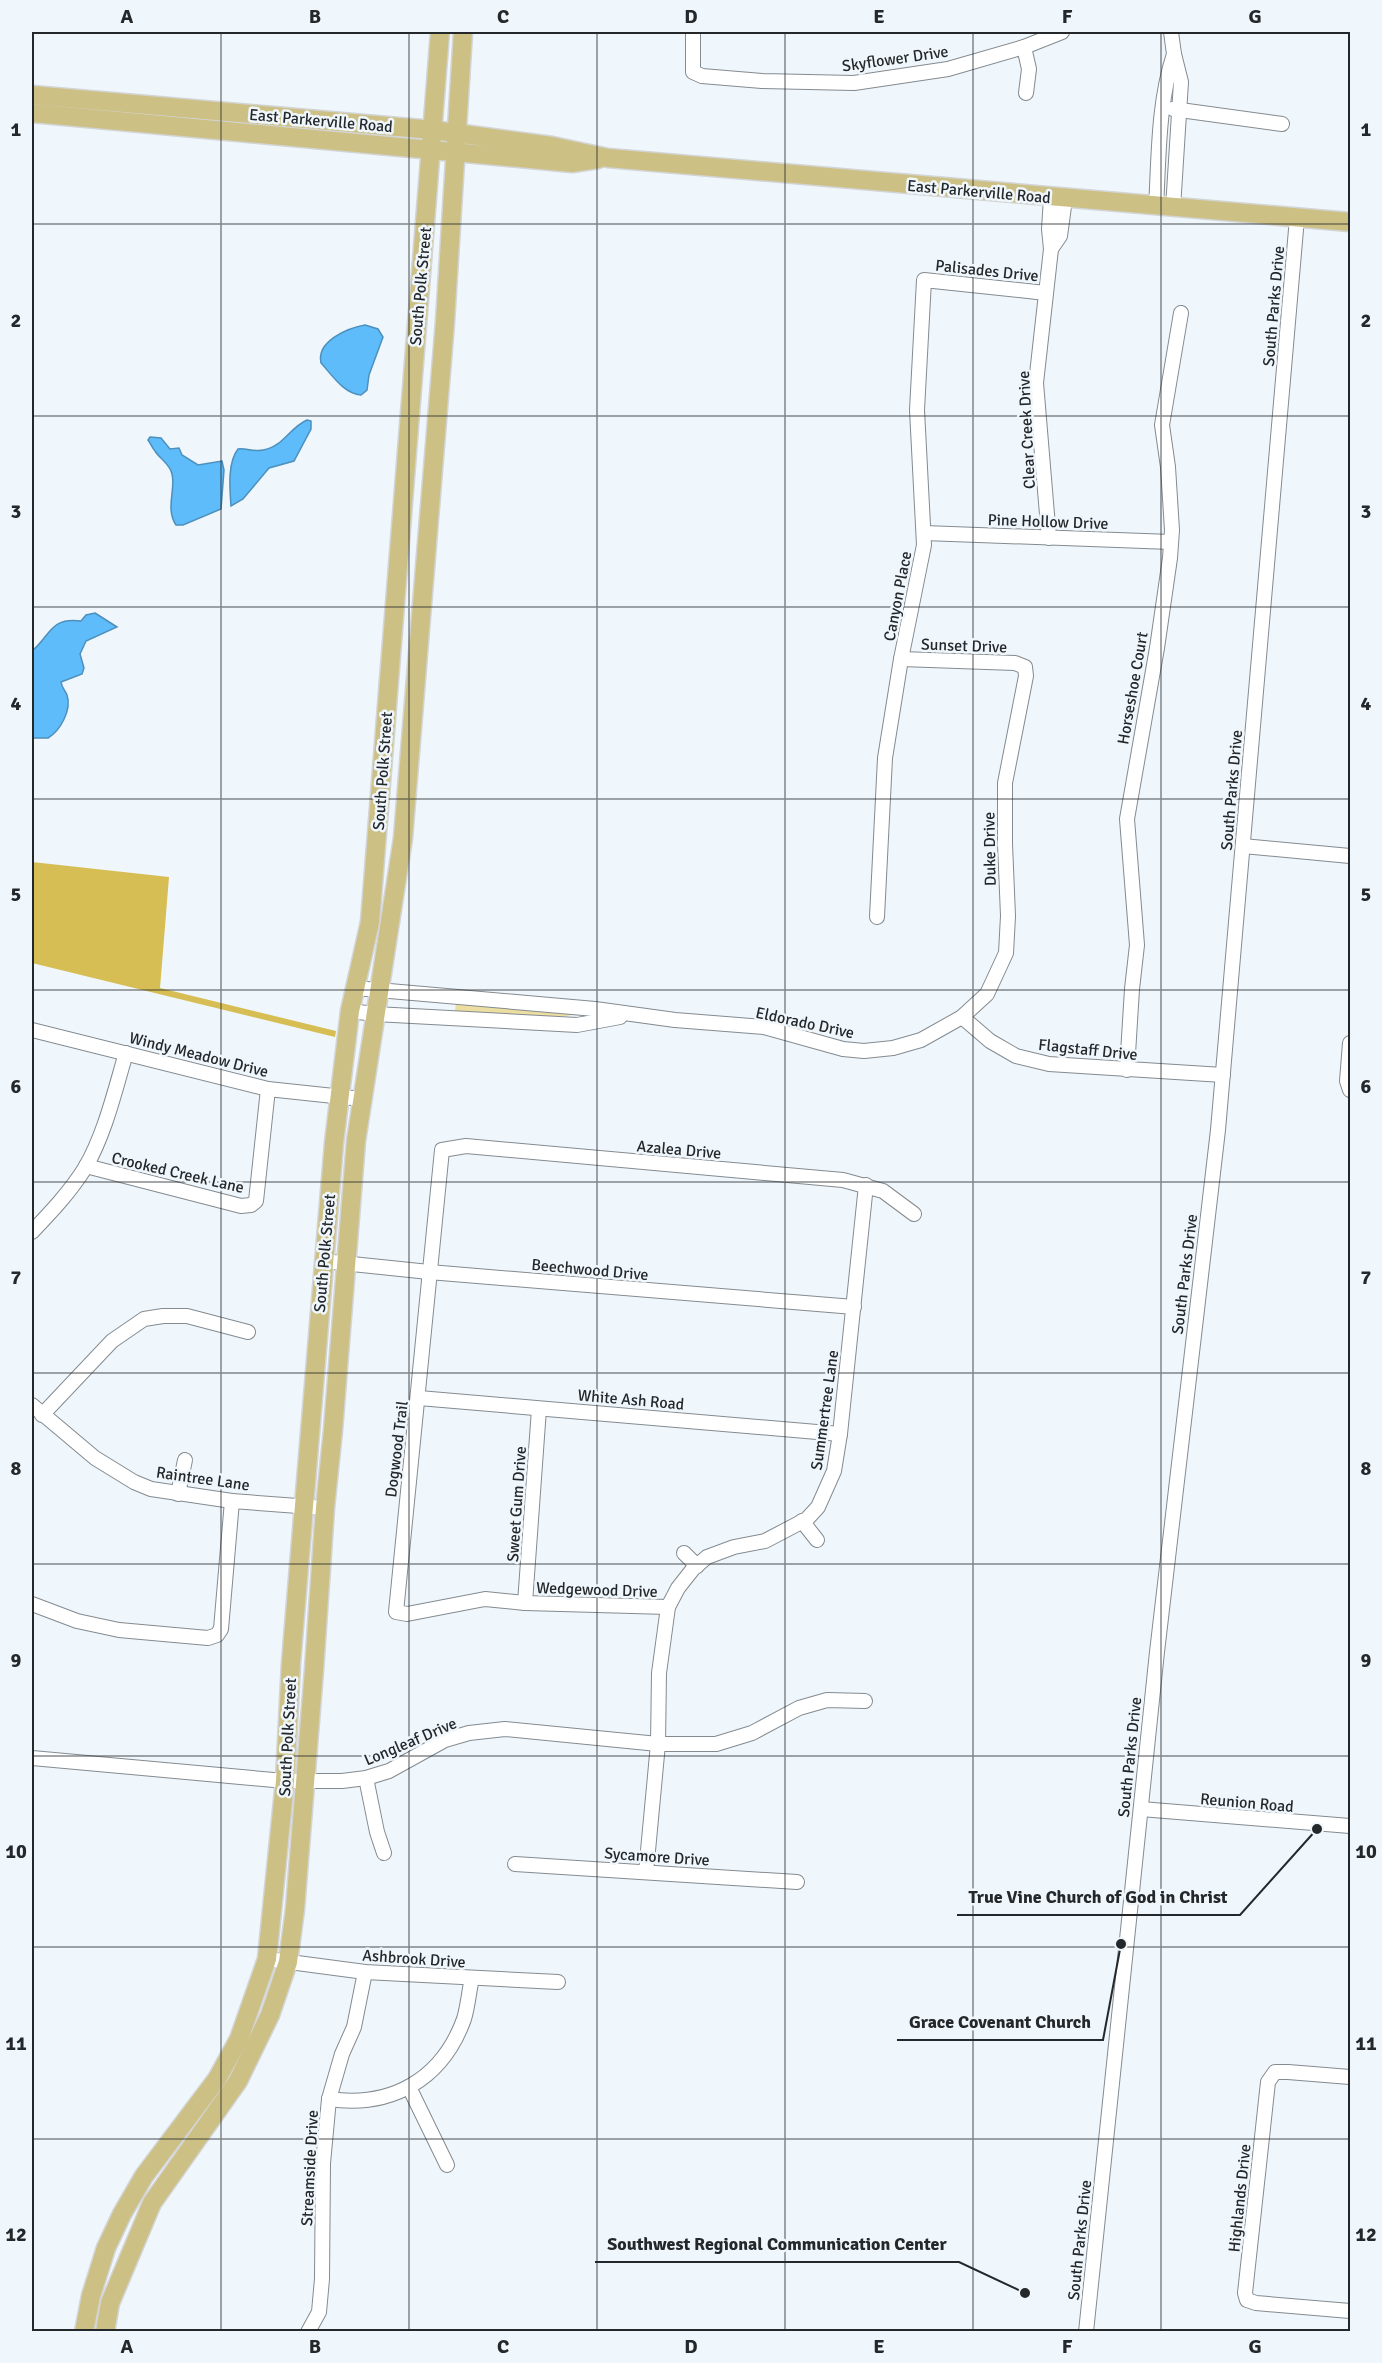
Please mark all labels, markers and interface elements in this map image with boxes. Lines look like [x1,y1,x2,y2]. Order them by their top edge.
text: A [121,4,134,29]
text: B [309,4,321,29]
text: C [497,4,509,29]
text: D [684,4,698,29]
text: E [873,4,885,29]
text: F [1062,4,1073,29]
text: G [1248,4,1262,29]
street label: Skyflower Drive [841,42,950,76]
street label: East Parkerville Road [248,105,394,137]
text: 1 [11,117,22,142]
text: 1 [1361,117,1372,142]
street label: East Parkerville Road [906,176,1052,208]
street label: South Polk Street [406,226,436,346]
street label: South Parks Drive [1259,245,1289,367]
street label: Palisades Drive [934,256,1039,286]
text: 2 [11,308,21,333]
text: 2 [1361,308,1371,333]
street label: Clear Creek Drive [1014,370,1040,490]
text: 3 [11,499,21,524]
text: 3 [1361,499,1371,524]
street label: Pine Hollow Drive [987,510,1109,534]
street label: Canyon Place [879,549,917,643]
street label: Horseshoe Court [1113,630,1153,746]
street label: Sunset Drive [921,634,1007,657]
text: 4 [11,691,22,716]
text: 4 [1361,691,1372,716]
street label: South Polk Street [369,711,397,831]
street label: South Parks Drive [1217,729,1247,851]
street label: Duke Drive [979,812,1001,886]
text: 5 [11,882,21,907]
text: 5 [1361,882,1371,907]
street label: Eldorado Drive [754,1003,856,1043]
street label: Windy Meadow Drive [127,1028,270,1082]
street label: Flagstaff Drive [1037,1035,1139,1065]
text: 6 [11,1074,22,1099]
text: 6 [1361,1074,1372,1099]
street label: Azalea Drive [636,1136,722,1164]
street label: Crooked Creek Lane [110,1148,246,1198]
street label: South Polk Street [310,1193,340,1313]
street label: South Parks Drive [1168,1213,1202,1335]
street label: Beechwood Drive [531,1255,649,1285]
text: 7 [11,1265,22,1290]
text: 7 [1361,1265,1372,1290]
street label: Summertree Lane [807,1349,843,1472]
street label: White Ash Road [577,1385,685,1415]
street label: Dogwood Trail [381,1399,413,1499]
street label: Sweet Gum Drive [503,1445,531,1563]
text: 8 [11,1456,22,1481]
text: 8 [1361,1456,1372,1481]
street label: Raintree Lane [155,1463,251,1495]
street label: Wedgewood Drive [536,1578,658,1602]
text: 9 [11,1648,22,1673]
text: 9 [1361,1648,1372,1673]
street label: South Polk Street [275,1677,301,1797]
street label: South Parks Drive [1114,1696,1146,1818]
street label: Longleaf Drive [361,1713,460,1770]
street label: Reunion Road [1199,1789,1295,1817]
text: 10 [5,1839,27,1864]
text: 10 [1355,1839,1377,1864]
street label: Sycamore Drive [604,1843,710,1871]
callout: True Vine Church of God in Christ [957,1879,1240,1915]
text: True Vine Church of God in Christ [968,1886,1228,1908]
street label: Ashbrook Drive [362,1945,466,1973]
callout: Grace Covenant Church [897,2004,1103,2040]
text: Grace Covenant Church [909,2011,1091,2033]
text: 11 [5,2031,27,2056]
text: 11 [1355,2031,1377,2056]
street label: Streamside Drive [297,2110,323,2227]
street label: Highlands Drive [1224,2143,1256,2253]
street label: South Parks Drive [1064,2179,1096,2301]
text: 12 [5,2222,27,2247]
text: 12 [1355,2222,1377,2247]
callout: Southwest Regional Communication Center [595,2226,959,2262]
text: Southwest Regional Communication Center [607,2233,948,2255]
text: A [121,2334,134,2359]
text: B [309,2334,321,2359]
text: C [497,2334,509,2359]
text: D [684,2334,698,2359]
text: E [873,2334,885,2359]
text: F [1062,2334,1073,2359]
text: G [1248,2334,1262,2359]

